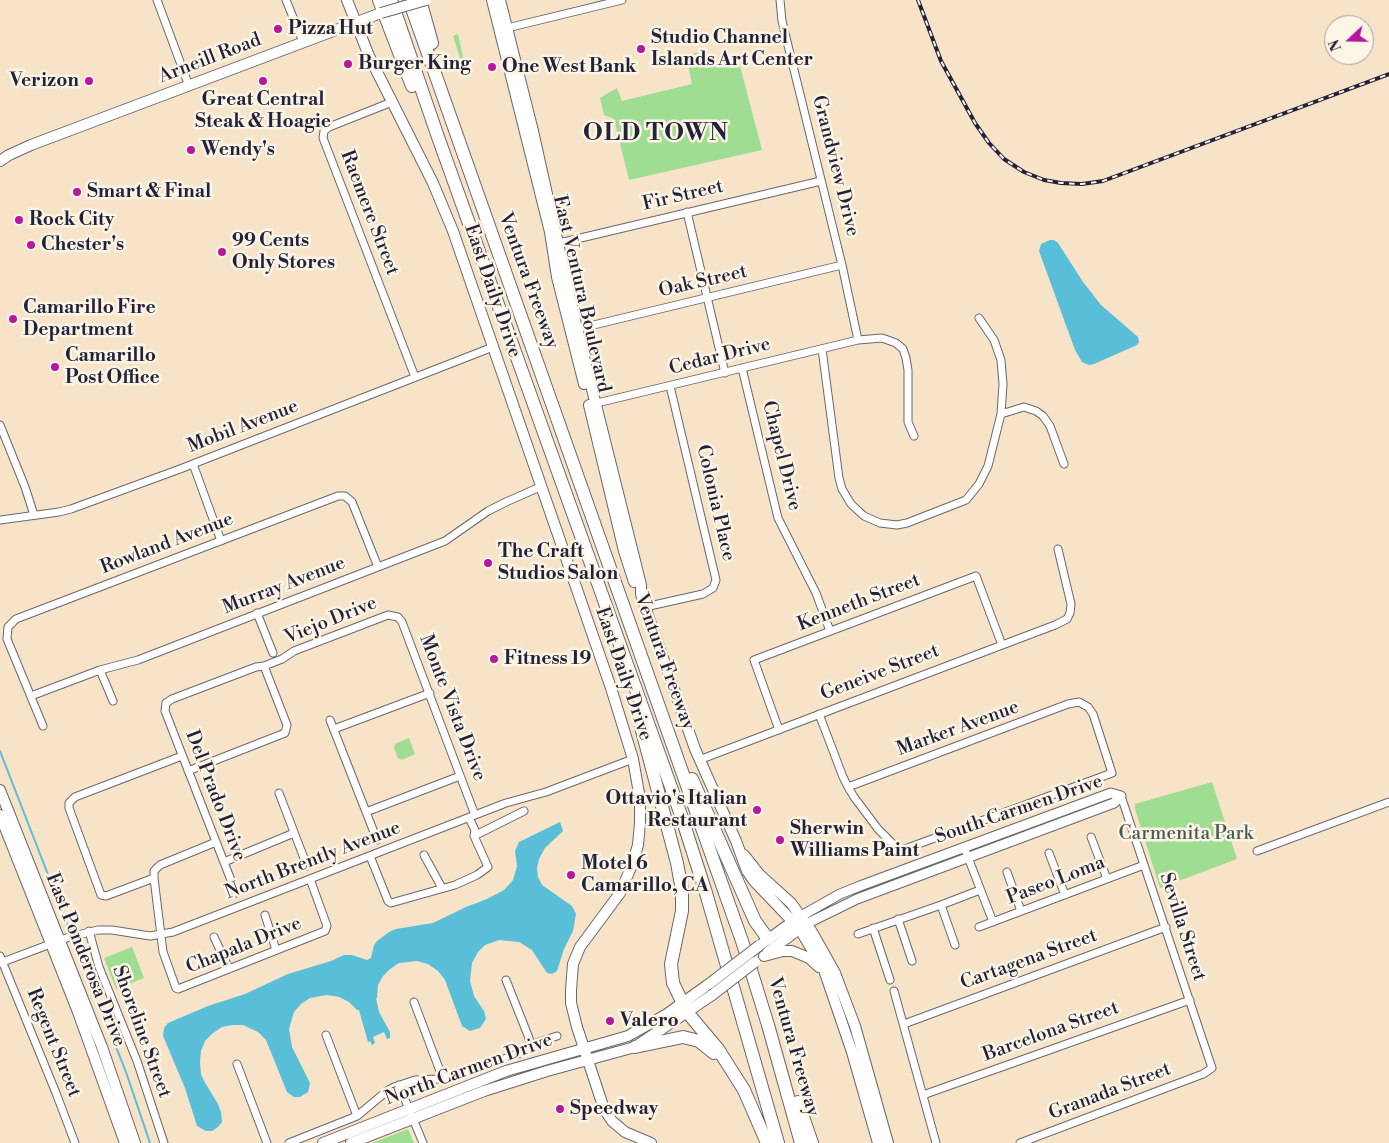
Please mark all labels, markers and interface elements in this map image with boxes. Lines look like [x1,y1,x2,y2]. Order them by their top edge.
north arrow [1324,15,1374,65]
place label: Pizza Hut [288,18,373,40]
marker: Pizza Hut [272,23,284,35]
place label: Studio Channel Islands Art Center [651,27,813,71]
street label: Arneill Road [156,29,264,89]
text: N [1326,37,1346,53]
marker: Studio Channel Islands Art Center [635,43,647,55]
place label: Burger King [358,53,471,75]
place label: One West Bank [502,56,637,78]
marker: Burger King [342,58,354,70]
marker: One West Bank [486,61,498,73]
place label: Verizon [10,70,79,92]
marker: Verizon [83,75,95,87]
marker: Great Central Steak & Hoagie [257,75,269,87]
place label: Great Central Steak & Hoagie [195,89,331,133]
street label: Grandview Drive [806,93,864,239]
district label: OLD TOWN [582,120,730,148]
place label: Wendy's [201,139,275,161]
marker: Wendy's [185,144,197,156]
street label: Raemere Street [335,147,403,279]
street label: Fir Street [640,176,726,216]
place label: Smart & Final [87,181,211,203]
marker: Smart & Final [71,186,83,198]
street label: East Ventura Boulevard [547,193,615,395]
place label: Rock City [29,209,114,231]
street label: Ventura Freeway [493,210,563,352]
marker: Rock City [13,214,25,226]
street label: East Daily Drive [458,221,526,361]
place label: 99 Cents Only Stores [232,230,335,274]
place label: Chester's [41,234,124,256]
marker: Chester's [25,239,37,251]
marker: 99 Cents Only Stores [216,246,228,258]
street label: Oak Street [657,261,749,303]
place label: Camarillo Fire Department [23,297,156,341]
marker: Camarillo Fire Department [7,313,19,325]
street label: Cedar Drive [667,333,773,381]
place label: Camarillo Post Office [65,345,160,389]
marker: Camarillo Post Office [49,361,61,373]
street label: Mobil Avenue [184,395,302,459]
street label: Chapel Drive [756,399,806,513]
street label: Colonia Place [691,443,739,563]
street label: Rowland Avenue [97,508,237,580]
place label: The Craft Studios Salon [498,541,618,585]
street label: Murray Avenue [219,552,349,620]
marker: The Craft Studios Salon [482,557,494,569]
street label: Kenneth Street [795,569,923,637]
street label: Ventura Freeway [629,591,699,733]
street label: Viejo Drive [281,592,381,650]
street label: East Daily Drive [589,604,657,744]
street label: Monte Vista Drive [414,632,490,784]
street label: Geneive Street [818,640,942,706]
place label: Fitness 19 [504,648,592,670]
marker: Fitness 19 [488,653,500,665]
street label: Marker Avenue [894,696,1022,762]
street label: Del Prado Drive [180,727,250,865]
street label: South Carmen Drive [932,771,1106,849]
place label: Ottavio's Italian Restaurant [606,788,747,832]
marker: Ottavio's Italian Restaurant [751,804,763,816]
street label: North Brently Avenue [222,817,404,905]
place label: Sherwin Williams Paint [790,818,919,862]
park label: Carmenita Park [1119,823,1253,845]
marker: Sherwin Williams Paint [774,834,786,846]
street label: Paseo Loma [1004,852,1108,910]
place label: Motel 6 Camarillo, CA [581,853,708,897]
marker: Motel 6 Camarillo, CA [565,869,577,881]
street label: East Ponderosa Drive [40,870,130,1050]
street label: Sevilla Street [1154,870,1210,984]
street label: Chapala Drive [183,913,305,979]
street label: Cartagena Street [958,925,1100,995]
street label: Shoreline Street [107,963,175,1101]
street label: Ventura Freeway [762,975,824,1119]
street label: Regent Street [21,985,85,1101]
street label: Barcelona Street [980,997,1122,1067]
place label: Valero [620,1010,679,1032]
marker: Valero [604,1015,616,1027]
street label: North Carmen Drive [382,1029,556,1111]
street label: Granada Street [1046,1058,1174,1126]
place label: Speedway [570,1098,658,1120]
marker: Speedway [554,1103,566,1115]

